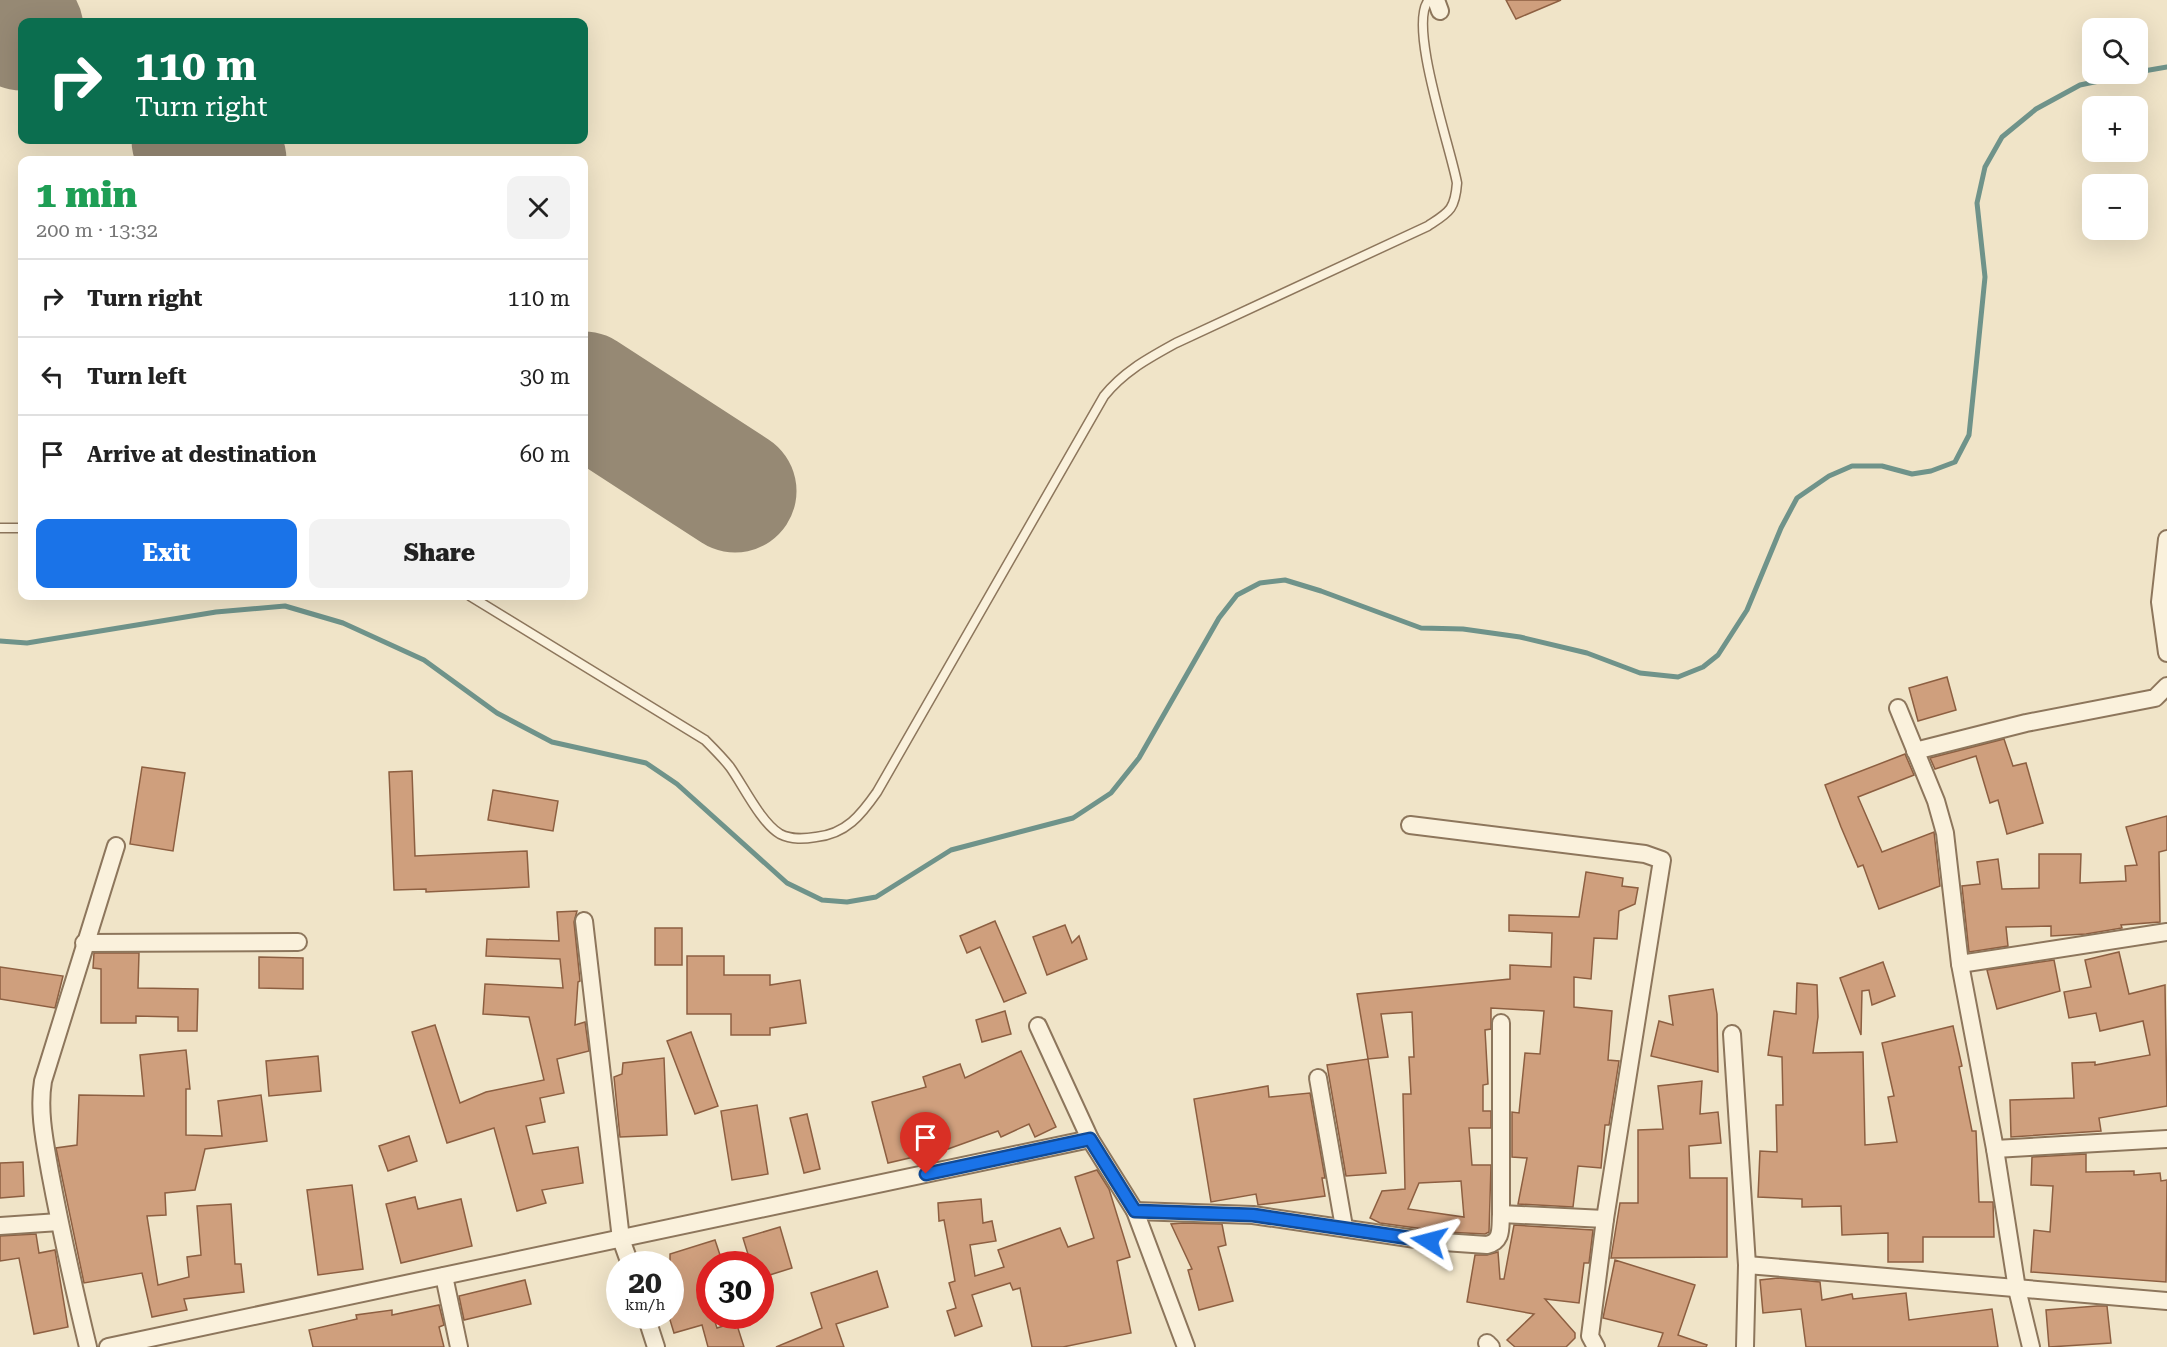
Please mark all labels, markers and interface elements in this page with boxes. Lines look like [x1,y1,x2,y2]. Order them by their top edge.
map controls [2082,18,2148,240]
button: search [2082,18,2148,84]
text: 110 m [135,41,257,90]
icon: right [36,42,114,120]
text: Turn right [135,91,268,123]
button: + [2082,96,2148,162]
text: 1 min [36,174,137,216]
button: − [2082,174,2148,240]
button: close [507,176,570,239]
text: 200 m · 13:32 [36,218,158,242]
icon: right [36,282,69,315]
text: Turn right [87,286,202,311]
text: 110 m [507,286,570,311]
icon: left [36,360,69,393]
text: Turn left [87,364,187,389]
text: 30 m [520,364,570,389]
icon: arrive [36,438,69,471]
text: Arrive at destination [87,442,316,467]
text: 60 m [520,442,570,467]
button: Exit [36,519,297,588]
button: Share [309,519,570,588]
pin [900,1112,951,1174]
icon: arrive [909,1121,942,1154]
position arrow [1397,1209,1461,1273]
speed limit sign: 30 [696,1251,774,1329]
text: 20 [628,1265,662,1300]
text: km/h [625,1296,665,1314]

